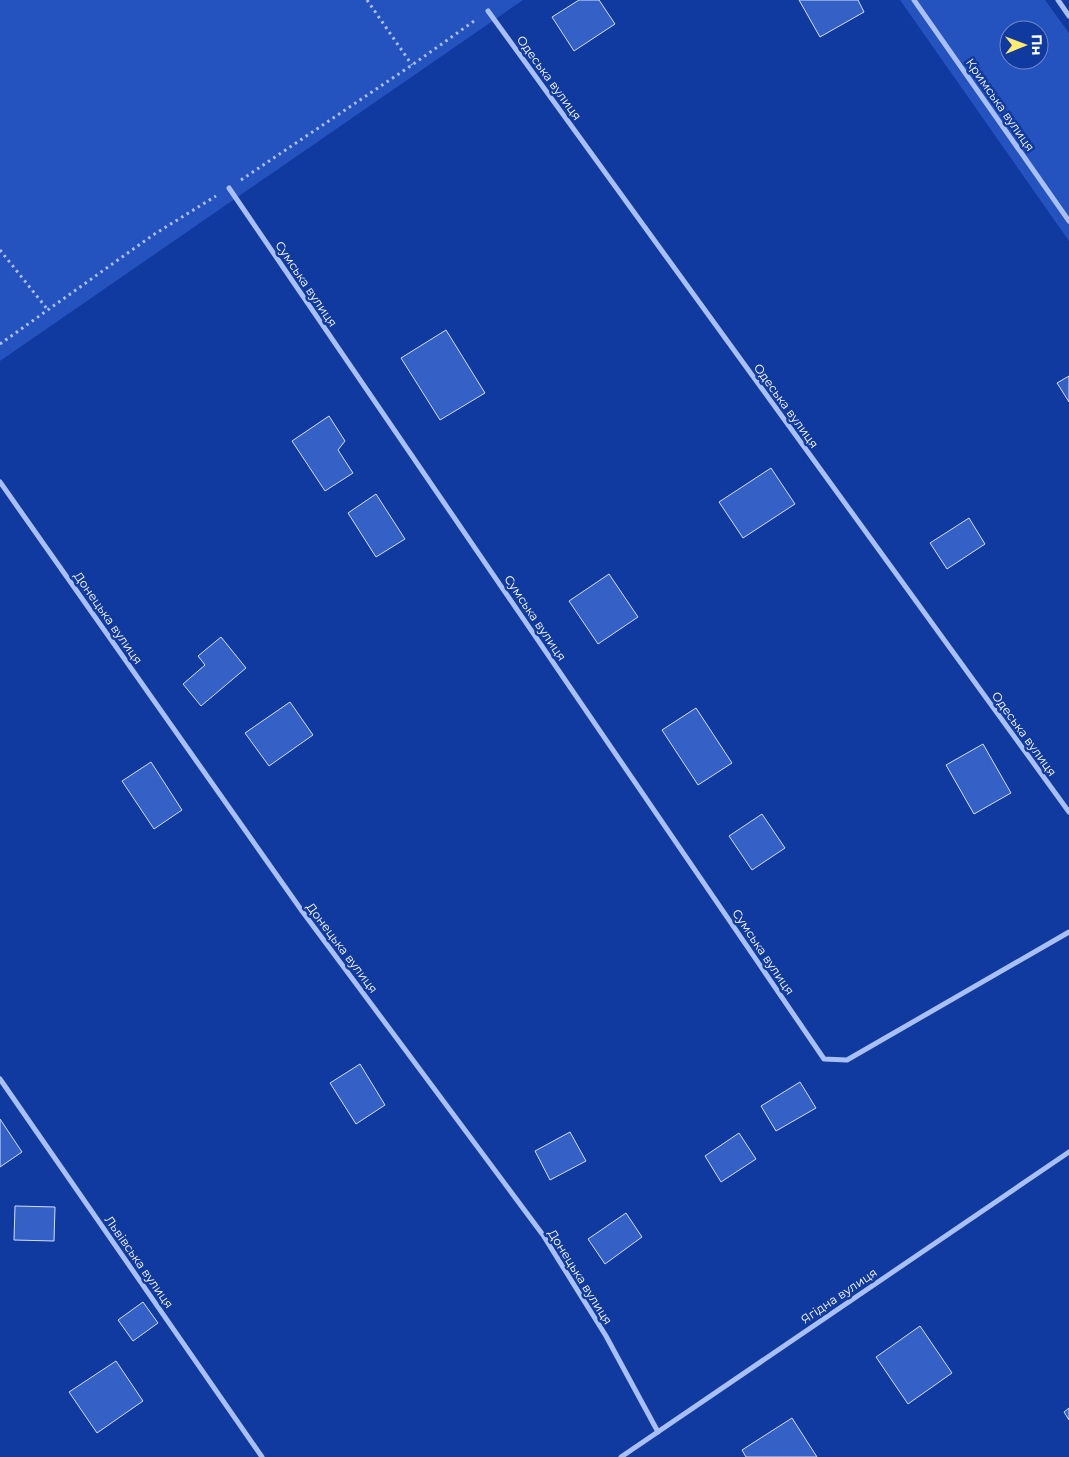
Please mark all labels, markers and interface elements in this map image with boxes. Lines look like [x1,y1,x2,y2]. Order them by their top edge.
north arrow [999,20,1049,70]
street label: Одеська вулиця [514,33,585,123]
text: Пн [1028,34,1046,55]
street label: Кримська вулиця [963,55,1038,154]
street label: Сумська вулиця [272,238,341,329]
street label: Одеська вулиця [751,361,822,451]
street label: Донецька вулиця [71,569,146,667]
street label: Сумська вулиця [501,572,570,663]
street label: Одеська вулиця [989,689,1060,779]
street label: Донецька вулиця [303,899,381,996]
street label: Сумська вулиця [729,906,798,997]
street label: Львівська вулиця [102,1213,177,1311]
street label: Донецька вулиця [545,1226,616,1327]
street label: Ягідна вулиця [798,1265,880,1327]

